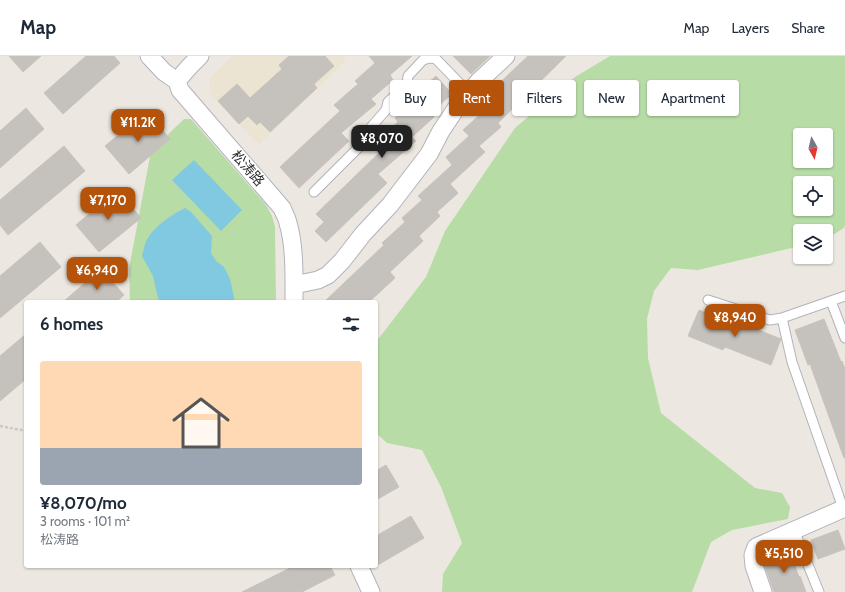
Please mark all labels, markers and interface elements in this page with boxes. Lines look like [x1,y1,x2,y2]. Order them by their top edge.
text: Map [20,16,56,39]
text: Map [684,19,709,37]
text: Layers [731,19,769,37]
text: Share [791,19,825,37]
chip: Buy [390,80,441,116]
chip: Rent [449,80,504,116]
chip: Filters [512,80,576,116]
chip: New [584,80,639,116]
chip: Apartment [647,80,739,116]
pin: ¥11.2K [105,109,171,143]
text: ¥11.2K [120,114,156,130]
pin: ¥8,070 [349,125,415,159]
north arrow [793,128,833,168]
map controls [793,128,833,264]
text: ¥8,070 [360,130,404,146]
street label: 松涛路 [227,146,269,190]
button: locate [793,176,833,216]
pin: ¥7,170 [75,187,141,221]
text: ¥7,170 [89,192,127,208]
button: layers [793,224,833,264]
pin: ¥6,940 [64,257,130,291]
text: ¥6,940 [76,262,118,278]
pin: ¥8,940 [702,304,768,338]
text: ¥8,940 [713,309,757,325]
icon: filters [340,313,362,335]
text: 6 homes [40,314,103,334]
icon: home [165,387,237,459]
text: ¥8,070/mo [40,493,127,513]
text: 3 rooms · 101 m² [40,513,130,529]
text: 松涛路 [40,531,79,547]
pin: ¥5,510 [751,540,817,574]
text: ¥5,510 [765,545,803,561]

